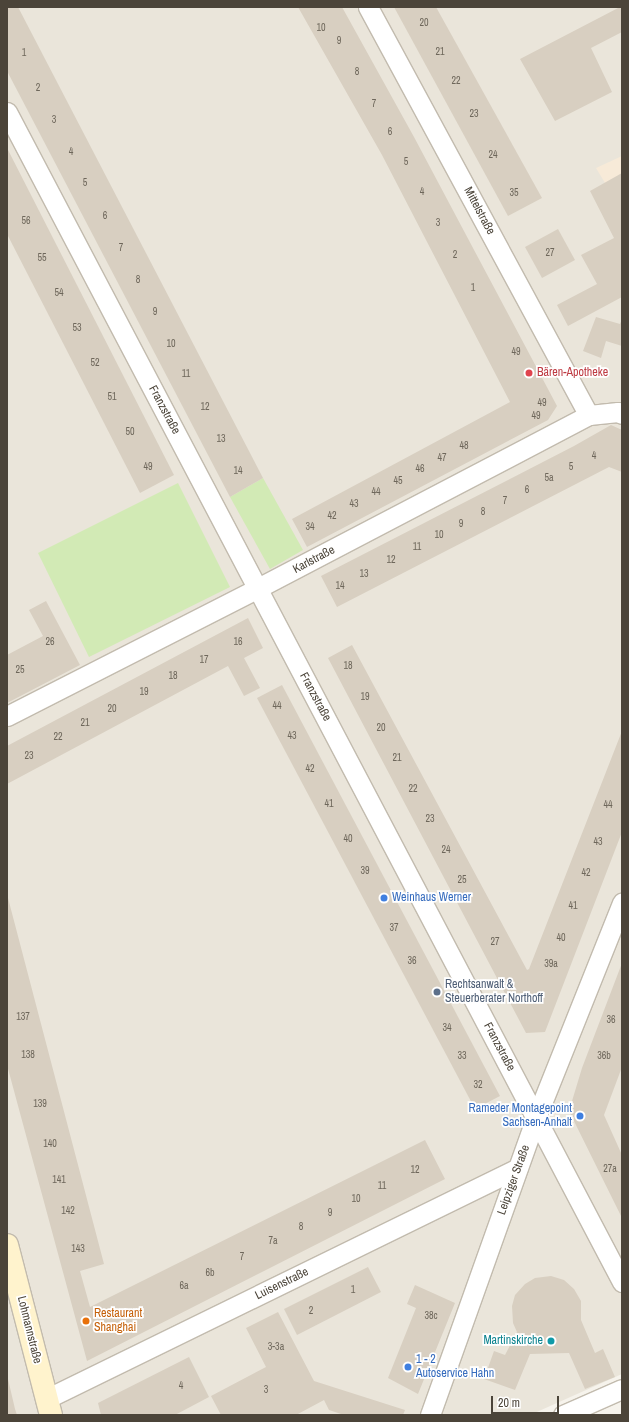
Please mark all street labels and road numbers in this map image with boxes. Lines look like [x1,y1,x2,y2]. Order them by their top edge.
street label: Mittelstraße [460,185,498,237]
street label: Franzstraße [145,383,183,437]
street label: Karlstraße [291,543,337,577]
street label: Franzstraße [296,670,334,724]
street label: Franzstraße [480,1020,518,1074]
street label: Leipziger Straße [495,1143,533,1217]
street label: Luisenstraße [253,1265,311,1303]
street label: Lohmannstraße [14,1295,44,1365]

